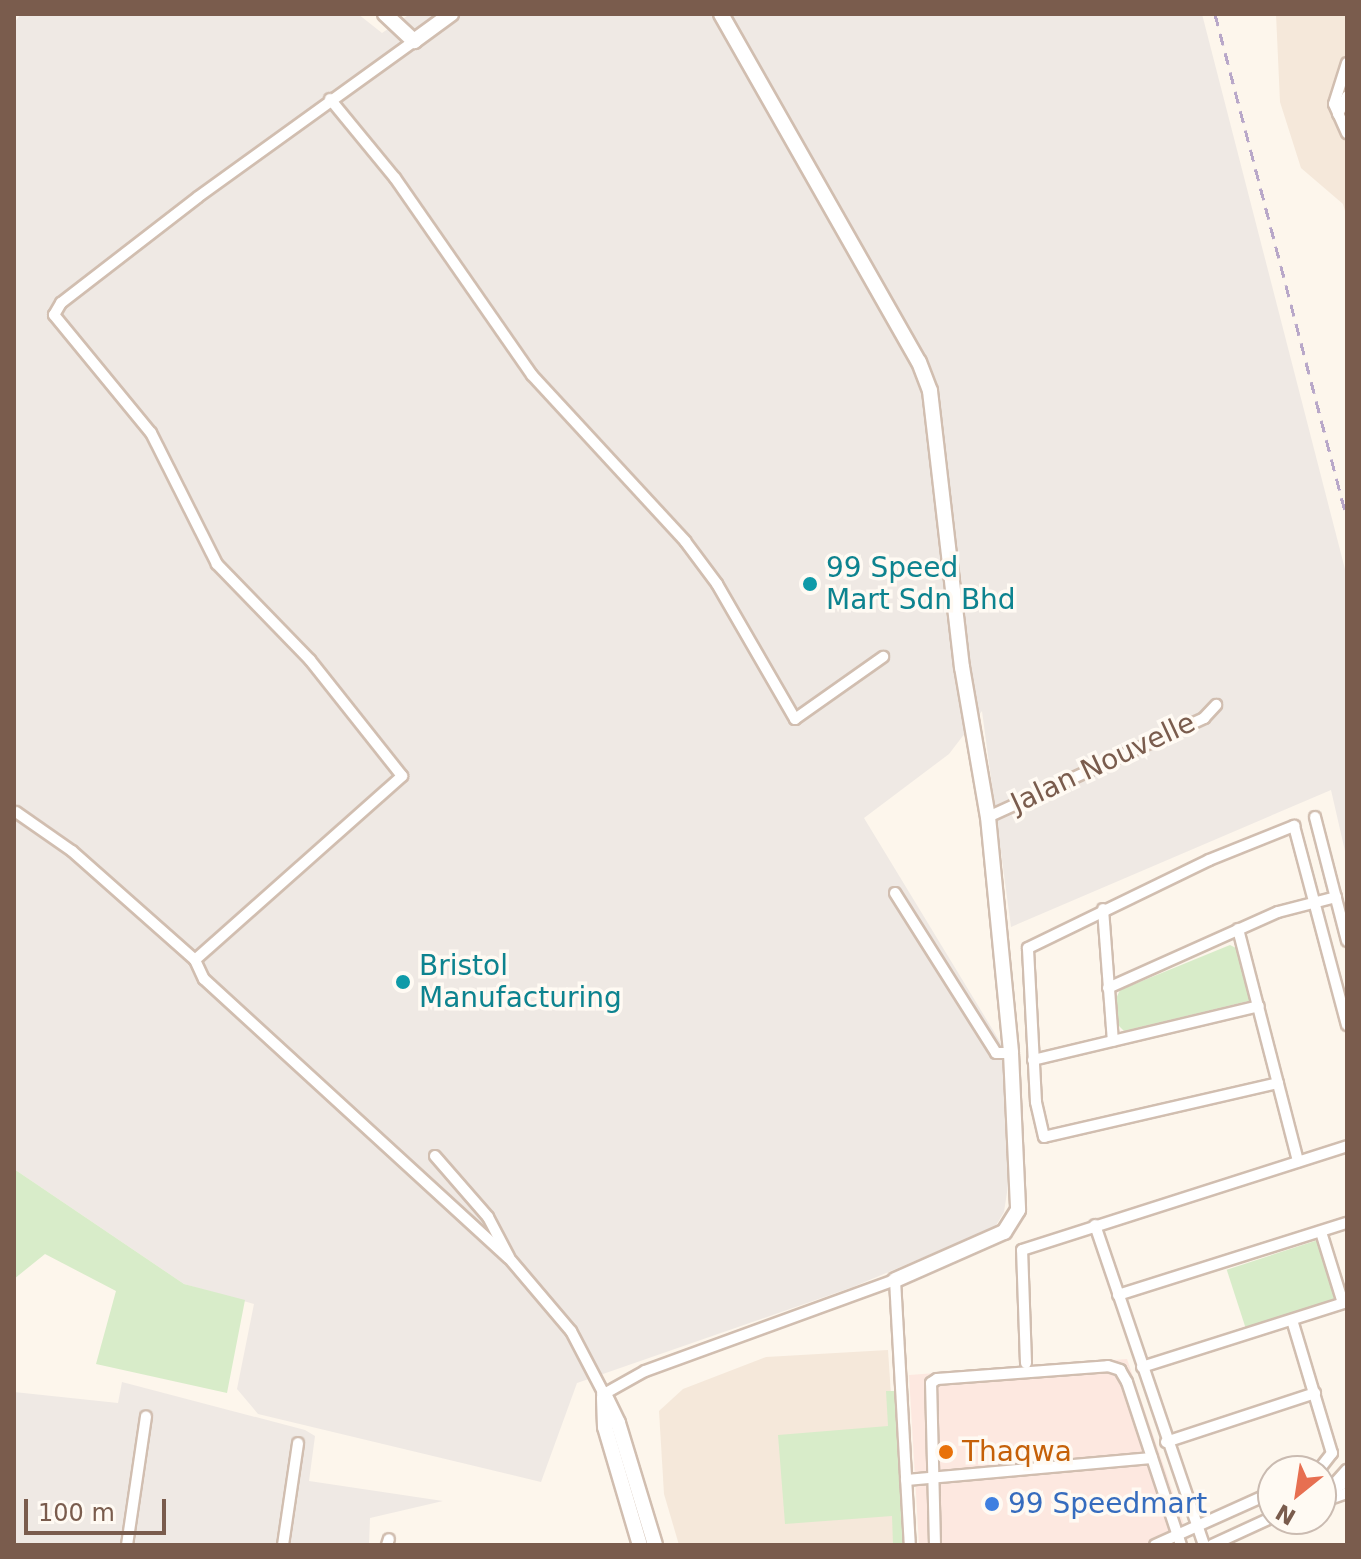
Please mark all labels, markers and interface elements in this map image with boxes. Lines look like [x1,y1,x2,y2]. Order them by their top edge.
place label: 99 Speed Mart Sdn Bhd [826,551,1016,617]
marker: 99 Speed Mart Sdn Bhd [801,575,819,593]
street label: Jalan Nouvelle [1006,706,1200,820]
place label: Bristol Manufacturing [419,949,622,1015]
marker: Bristol Manufacturing [394,973,412,991]
place label: Thaqwa [962,1435,1072,1469]
marker: Thaqwa [937,1443,955,1461]
north arrow [1257,1455,1337,1535]
scale bar [28,1483,170,1533]
place label: 99 Speedmart [1008,1487,1207,1521]
marker: 99 Speedmart [983,1495,1001,1513]
text: 100 m [38,1499,115,1527]
text: N [1272,1499,1300,1530]

